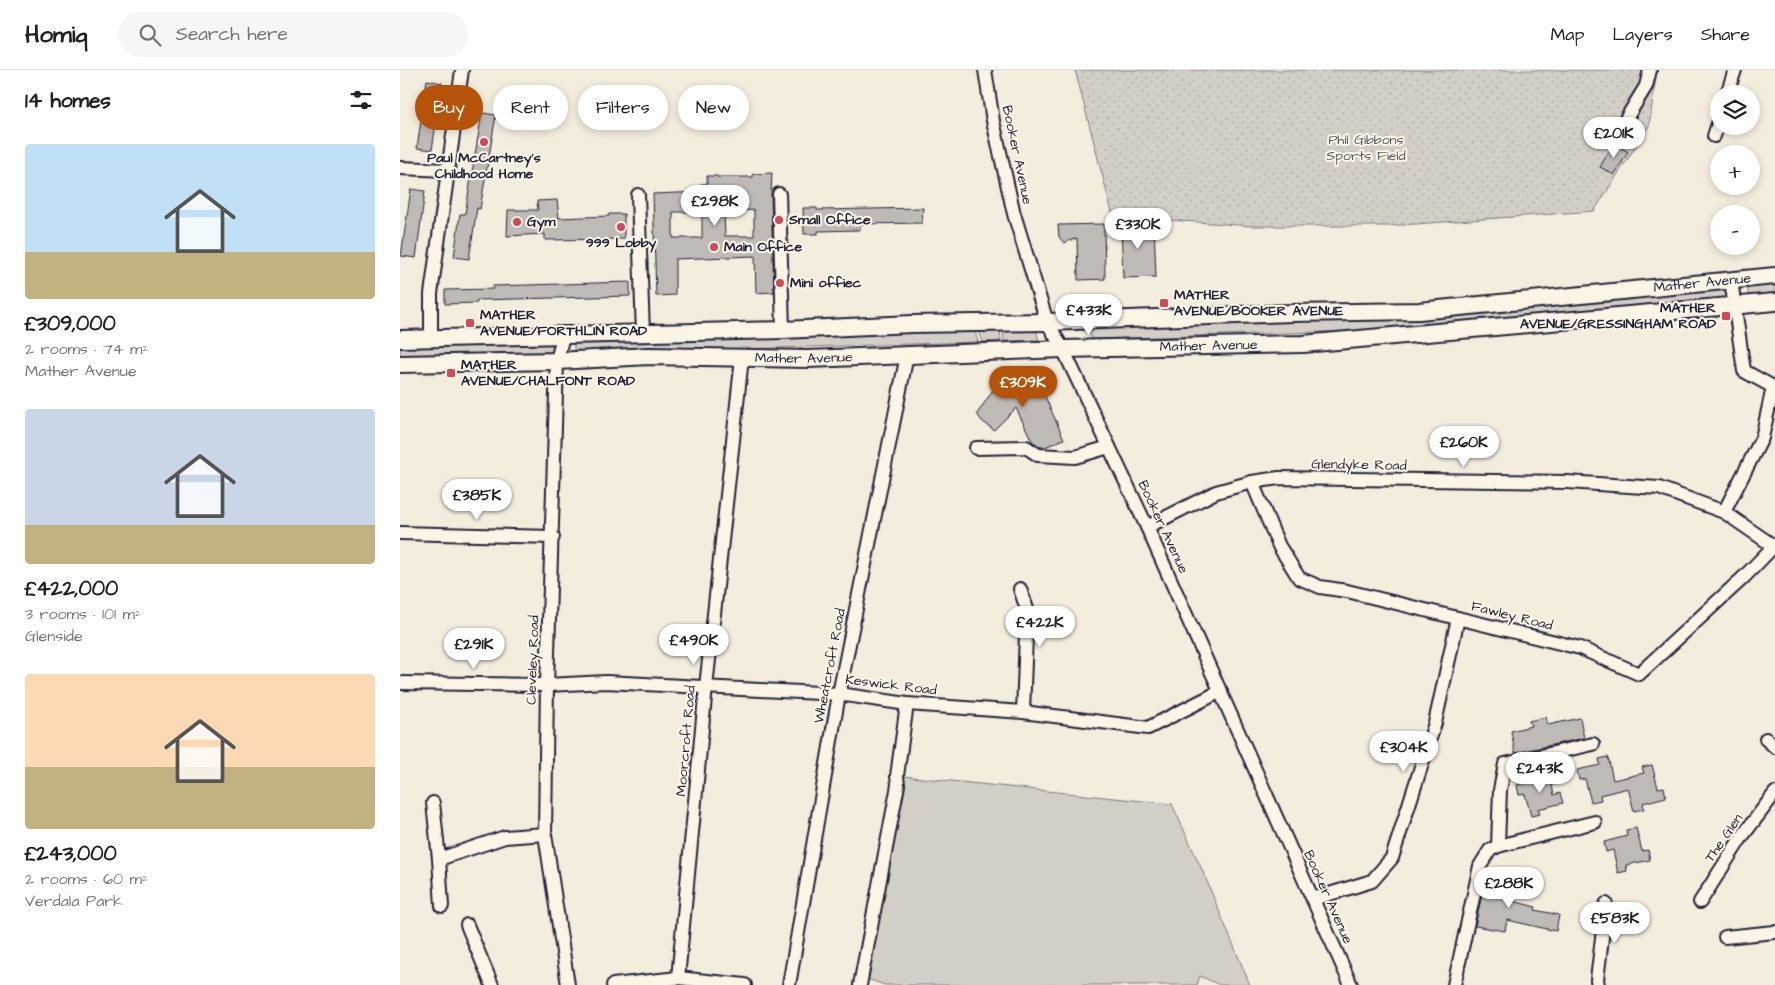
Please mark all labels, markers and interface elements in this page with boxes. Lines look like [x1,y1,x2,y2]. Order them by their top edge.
search box [118,12,468,57]
text: Homiq [25,18,88,52]
icon: search [136,21,164,49]
text: Search here [176,21,288,48]
text: Map [1550,22,1584,47]
text: Layers [1612,22,1673,47]
text: Share [1701,22,1750,47]
chip: Buy [415,85,483,130]
chip: Rent [493,85,568,130]
chip: Filters [578,85,668,130]
chip: New [678,85,749,130]
map controls [1710,85,1760,255]
button: layers [1710,85,1760,135]
text: 14 homes [25,86,111,115]
icon: filters [347,86,375,114]
street label: Booker Avenue [997,104,1037,207]
pin: £201K [1579,116,1649,159]
text: £201K [1594,122,1634,144]
park label: Phil Gibbons Sports Field [1326,130,1406,166]
marker: Paul McCartney's Childhood Home [478,136,490,148]
button: + [1710,145,1760,195]
place label: Paul McCartney's Childhood Home [427,148,541,184]
icon: home [155,176,245,266]
pin: £298K [680,184,750,227]
text: £298K [692,190,738,212]
button: − [1710,205,1760,255]
pin: £330K [1103,208,1173,250]
place label: Small Office [788,210,871,230]
place label: Gym [527,212,556,232]
text: £330K [1116,213,1160,235]
marker: Small Office [773,214,785,226]
marker: Gym [511,216,523,228]
marker: 999 Lobby [615,221,627,233]
place label: 999 Lobby [586,233,657,253]
place label: Main Office [724,237,802,257]
marker: Main Office [708,241,720,253]
street label: Mather Avenue [1653,268,1752,298]
place label: Mini offiec [790,273,862,293]
marker: Mini offiec [774,277,786,289]
place label: MATHER AVENUE/BOOKER AVENUE [1174,285,1344,321]
pin: £433K [1054,294,1124,336]
marker: MATHER AVENUE/BOOKER AVENUE [1158,297,1170,309]
place label: MATHER AVENUE/GRESSINGHAM ROAD [1520,298,1717,334]
text: £433K [1066,299,1112,321]
place label: MATHER AVENUE/FORTHLIN ROAD [480,305,648,341]
text: £309,000 [25,309,116,338]
marker: MATHER AVENUE/GRESSINGHAM ROAD [1720,310,1732,322]
marker: MATHER AVENUE/FORTHLIN ROAD [464,317,476,329]
street label: Mather Avenue [1160,335,1258,357]
text: 2 rooms · 74 m² [25,338,149,360]
street label: Mather Avenue [755,347,853,369]
place label: MATHER AVENUE/CHALFONT ROAD [461,355,636,391]
text: Mather Avenue [25,360,137,382]
pin: £309K [988,366,1058,408]
marker: MATHER AVENUE/CHALFONT ROAD [445,367,457,379]
text: £309K [1000,371,1046,393]
pin: £260K [1429,426,1499,468]
text: £260K [1440,431,1488,453]
icon: home [155,441,245,531]
street label: Glendyke Road [1311,454,1407,476]
street label: Booker Avenue [1133,477,1194,577]
pin: £385K [442,478,512,521]
text: £385K [453,484,501,506]
text: £422,000 [25,574,118,603]
street label: Fawley Road [1469,596,1555,636]
text: 3 rooms · 101 m² [25,603,141,625]
pin: £422K [1005,606,1075,648]
street label: Wheatcroft Road [809,607,851,725]
text: £422K [1016,611,1064,633]
street label: Cleveley Road [521,615,545,705]
pin: £490K [659,624,729,666]
text: Glenside [25,625,83,647]
pin: £291K [439,628,509,670]
text: £490K [670,629,718,651]
text: £291K [455,633,493,655]
street label: Keswick Road [844,669,938,701]
street label: Moorcroft Road [671,685,701,797]
icon: home [155,706,245,796]
pin: £304K [1369,730,1439,773]
text: £304K [1380,736,1428,758]
pin: £243K [1505,752,1575,794]
text: £243K [1517,757,1563,779]
street label: The Glen [1700,810,1748,866]
text: £243,000 [25,839,117,868]
street label: Booker Avenue [1298,847,1358,947]
pin: £288K [1474,866,1544,909]
text: 2 rooms · 60 m² [25,868,148,890]
text: £288K [1485,872,1533,894]
text: Verdala Park [25,890,123,912]
pin: £583K [1580,902,1650,944]
text: £583K [1591,907,1639,929]

